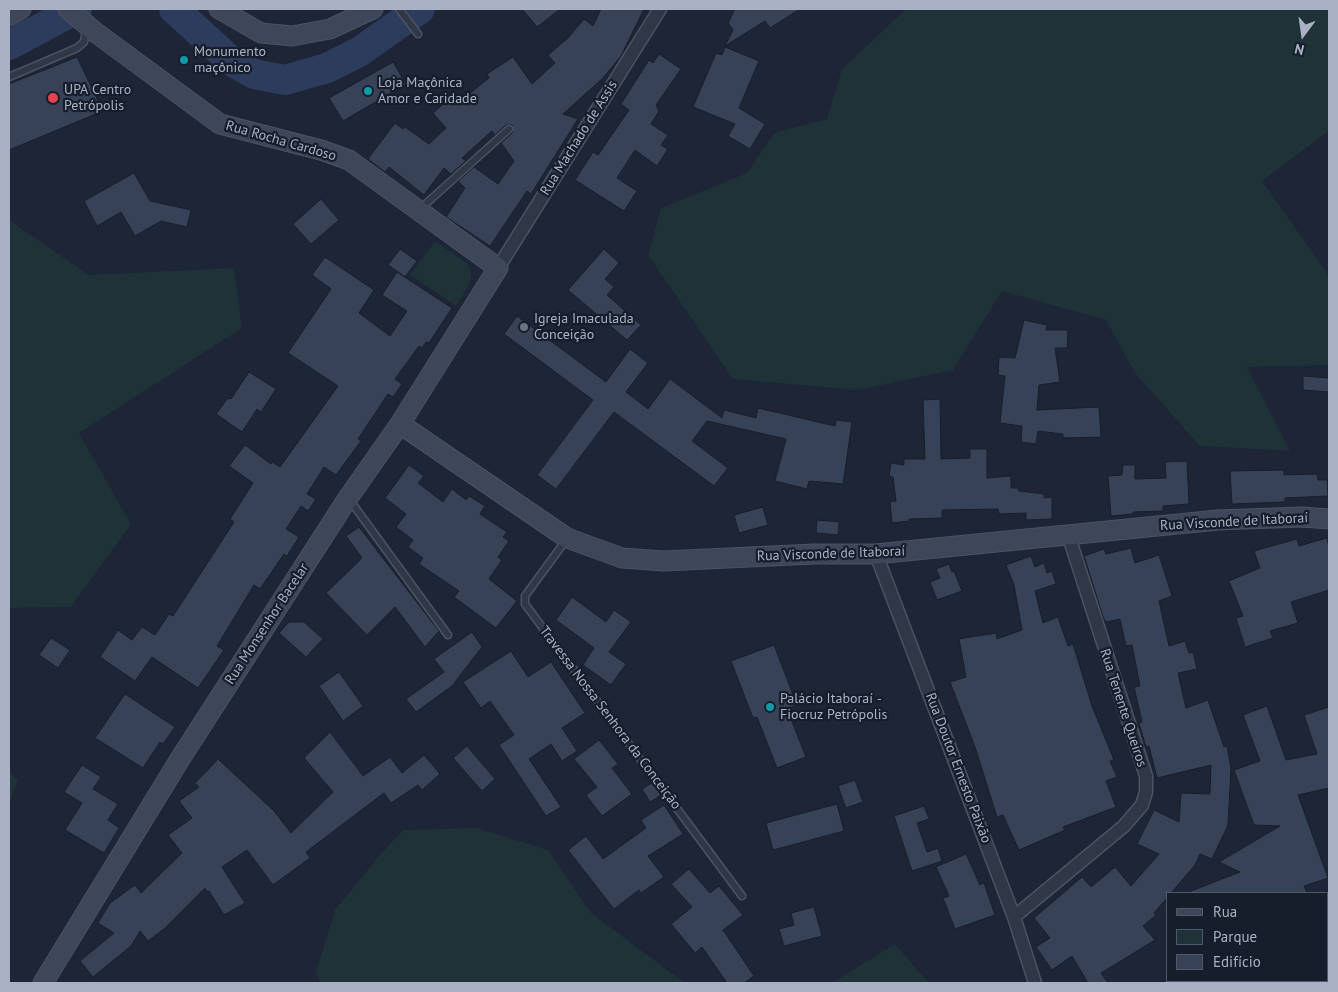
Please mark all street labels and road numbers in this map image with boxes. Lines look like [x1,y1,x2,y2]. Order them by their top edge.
street label: Rua Machado de Assis [537,78,621,198]
street label: Rua Rocha Cardoso [224,117,338,165]
street label: Rua Visconde de Itaboraí [1160,510,1308,534]
street label: Rua Visconde de Itaboraí [757,543,905,565]
street label: Rua Monsenhor Bacelar [222,560,312,688]
street label: Travessa Nossa Senhora da Conceição [536,623,684,813]
street label: Rua Tenente Queiros [1096,647,1150,769]
street label: Rua Doutor Ernesto Paixão [922,690,994,846]

